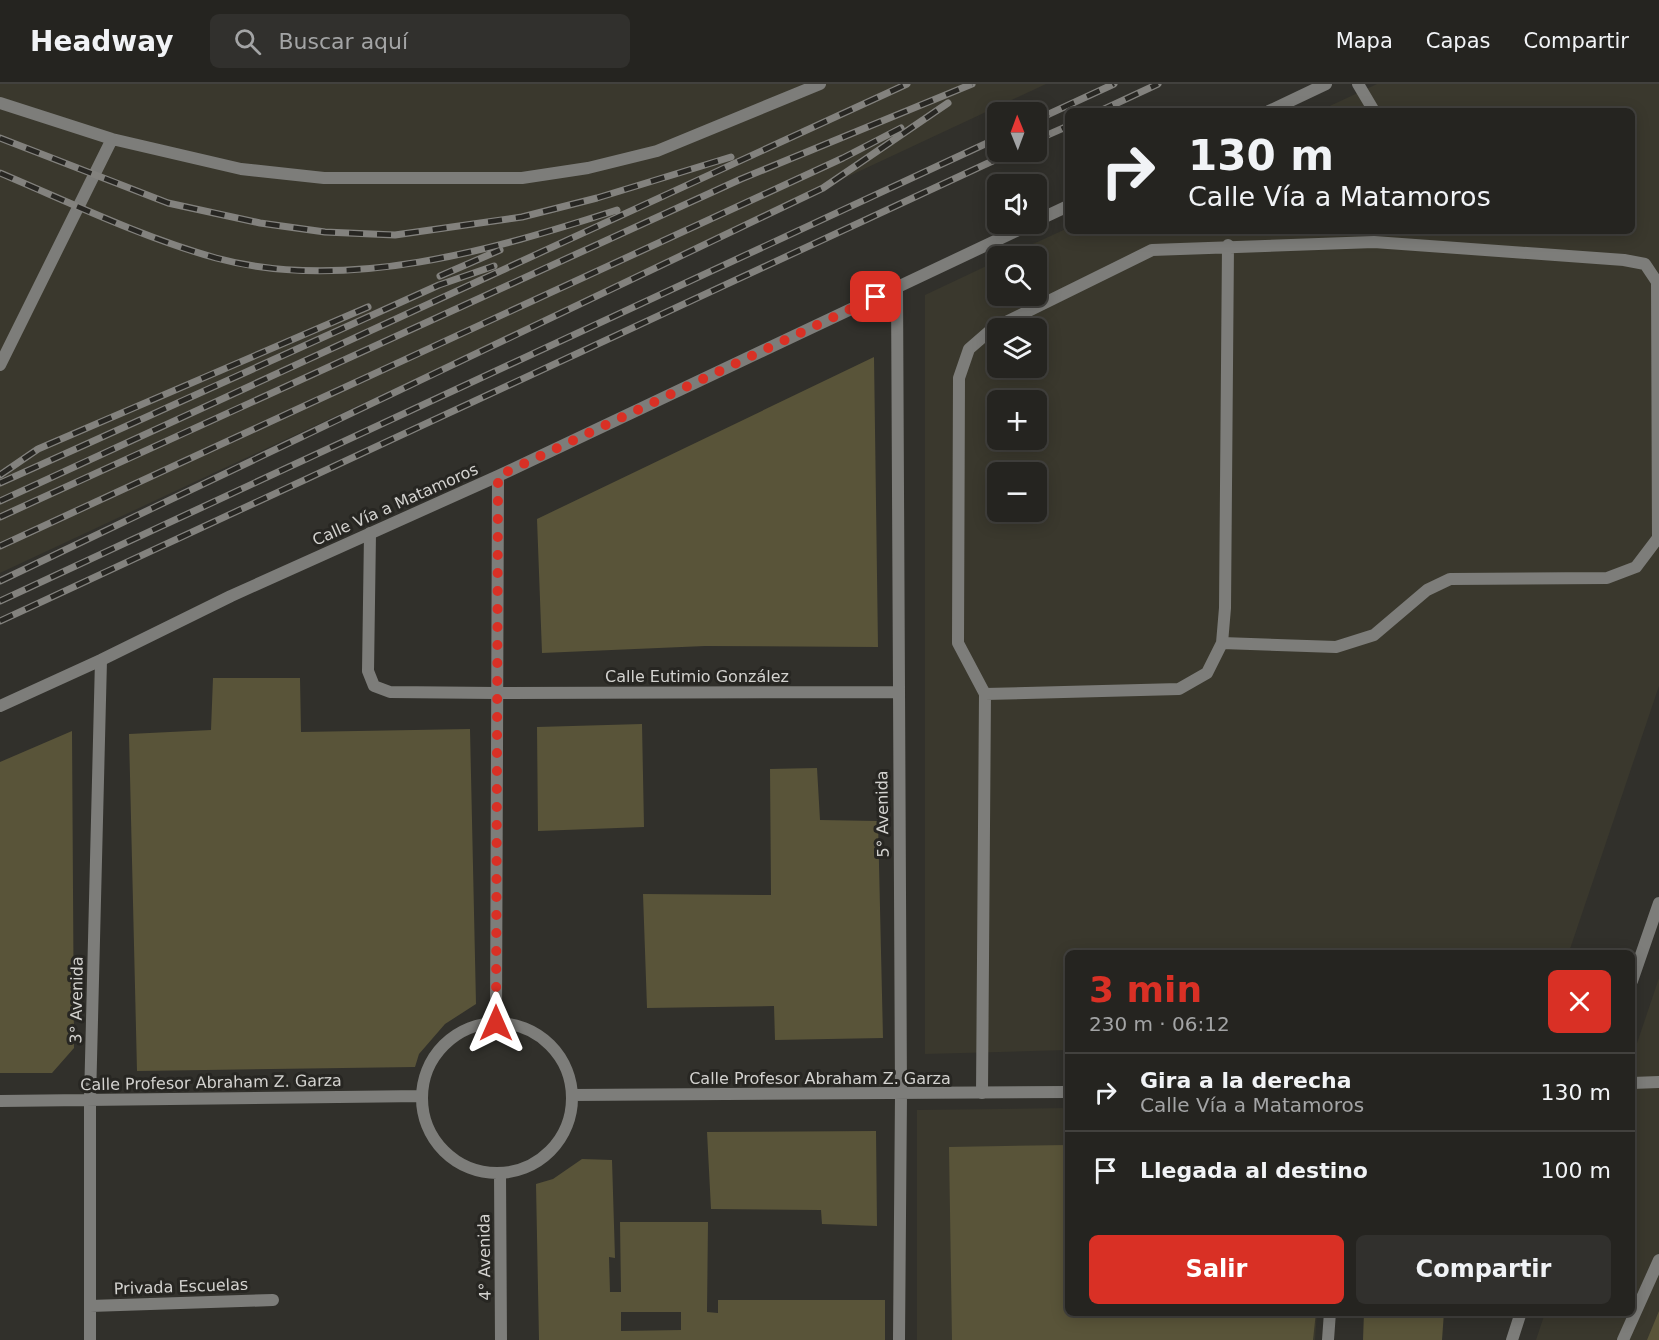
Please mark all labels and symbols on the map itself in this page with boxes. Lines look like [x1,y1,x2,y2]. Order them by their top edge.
north arrow [987,102,1047,162]
pin [850,271,901,322]
street label: Calle Vía a Matamoros [309,459,481,550]
street label: Calle Eutimio González [605,667,789,686]
street label: 5° Avenida [872,770,893,858]
street label: 3° Avenida [66,956,87,1044]
position arrow [464,991,528,1055]
street label: Calle Profesor Abraham Z. Garza [689,1069,951,1088]
street label: Calle Profesor Abraham Z. Garza [80,1071,342,1094]
street label: 4° Avenida [474,1213,495,1301]
street label: Privada Escuelas [113,1275,249,1298]

